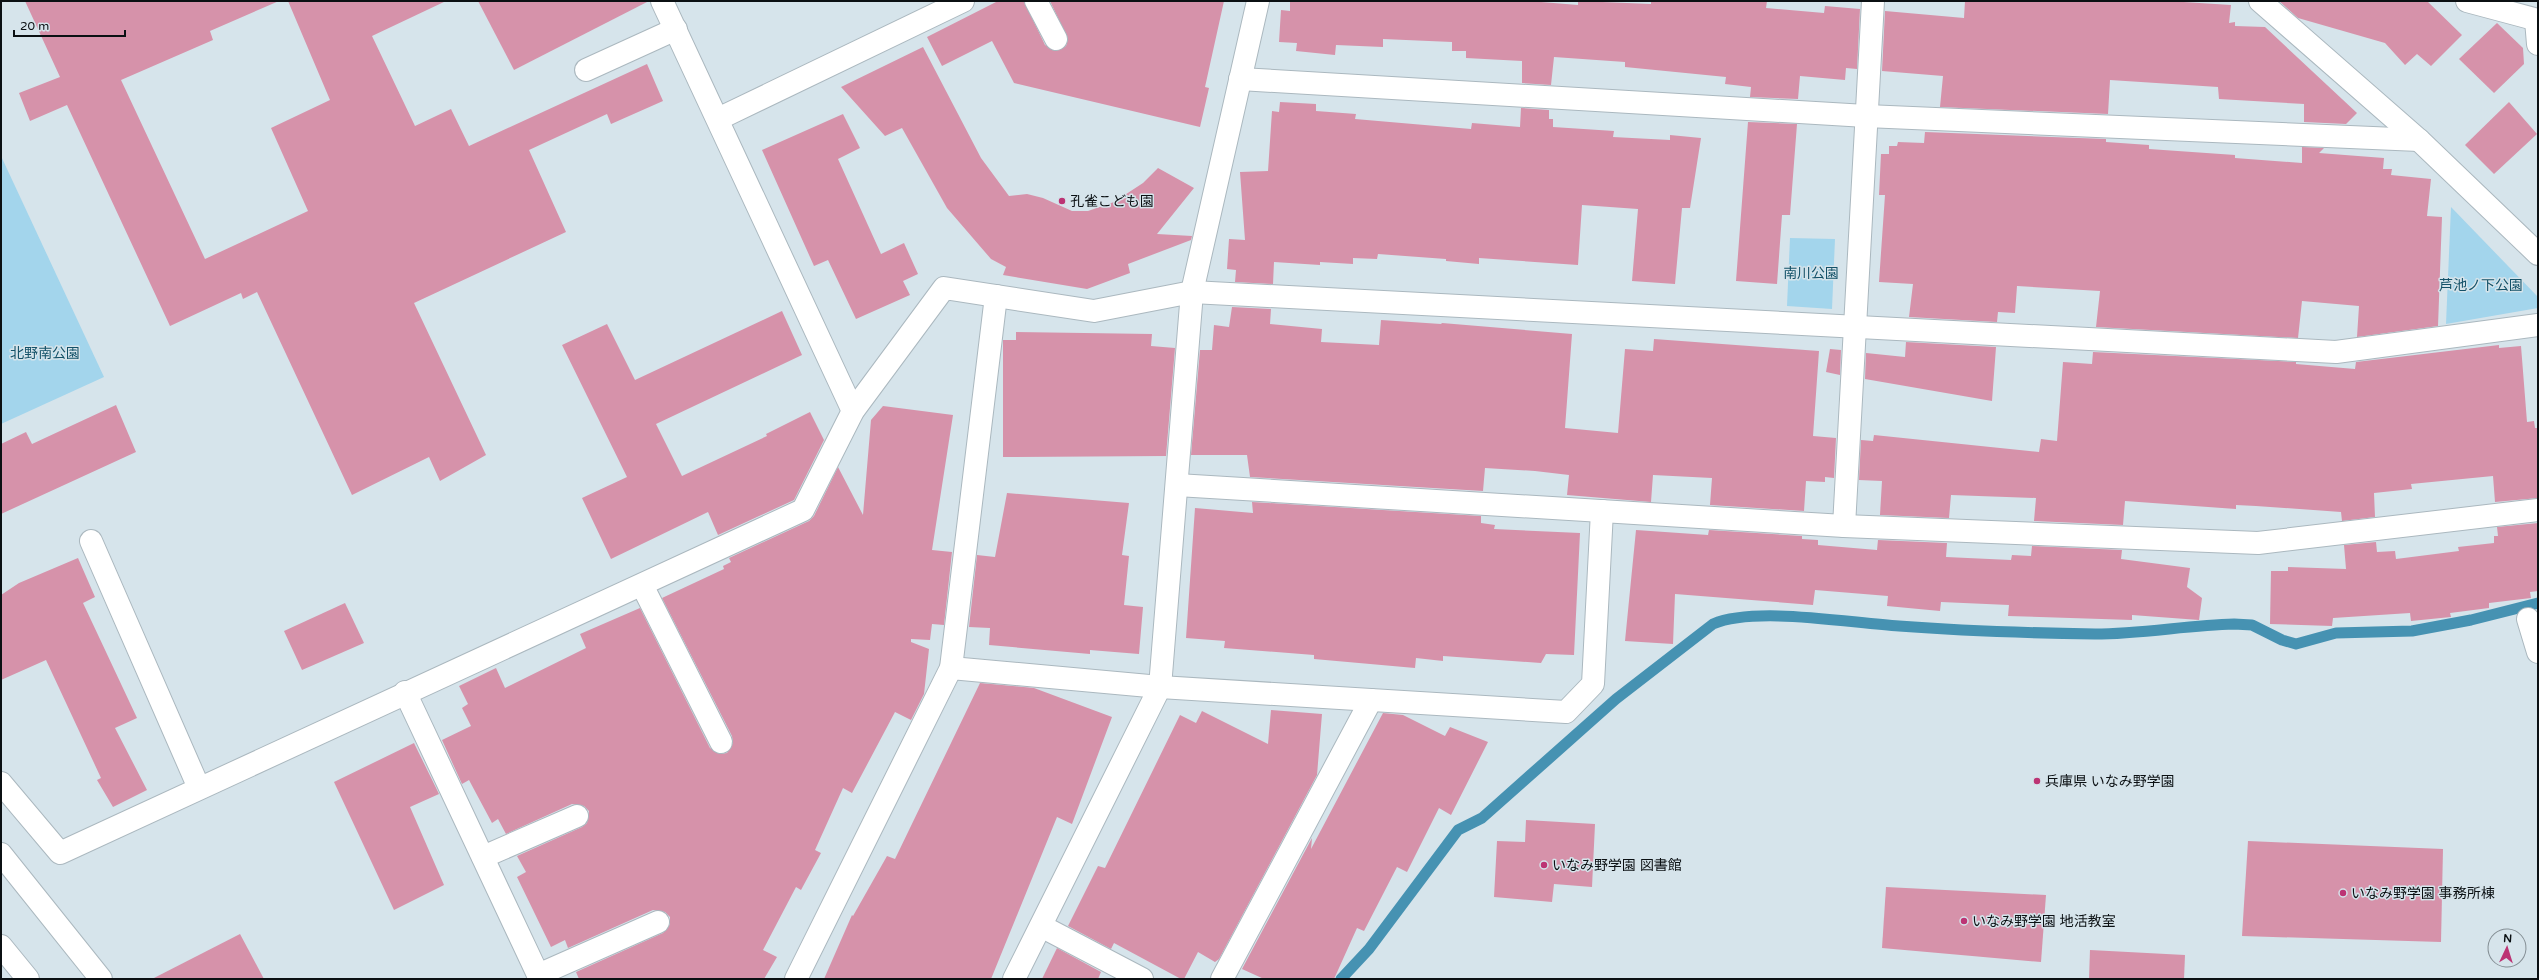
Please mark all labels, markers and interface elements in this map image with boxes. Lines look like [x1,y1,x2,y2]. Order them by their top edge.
scale bar [14,12,125,38]
text: 20 m [20,19,49,33]
place label: 孔雀こども園 [1070,193,1154,210]
marker: 孔雀こども園 [1057,196,1067,206]
park label: 南川公園 [1783,265,1839,282]
park label: 芦池ノ下公園 [2439,277,2523,294]
park label: 北野南公園 [10,345,80,362]
place label: 兵庫県 いなみ野学園 [2045,773,2175,790]
marker: 兵庫県 いなみ野学園 [2032,776,2042,786]
place label: いなみ野学園 図書館 [1552,857,1682,874]
marker: いなみ野学園 図書館 [1539,860,1549,870]
place label: いなみ野学園 事務所棟 [2351,885,2495,902]
marker: いなみ野学園 事務所棟 [2338,888,2348,898]
place label: いなみ野学園 地活教室 [1972,913,2116,930]
marker: いなみ野学園 地活教室 [1959,916,1969,926]
north arrow [2487,928,2527,968]
text: N [2503,932,2513,945]

